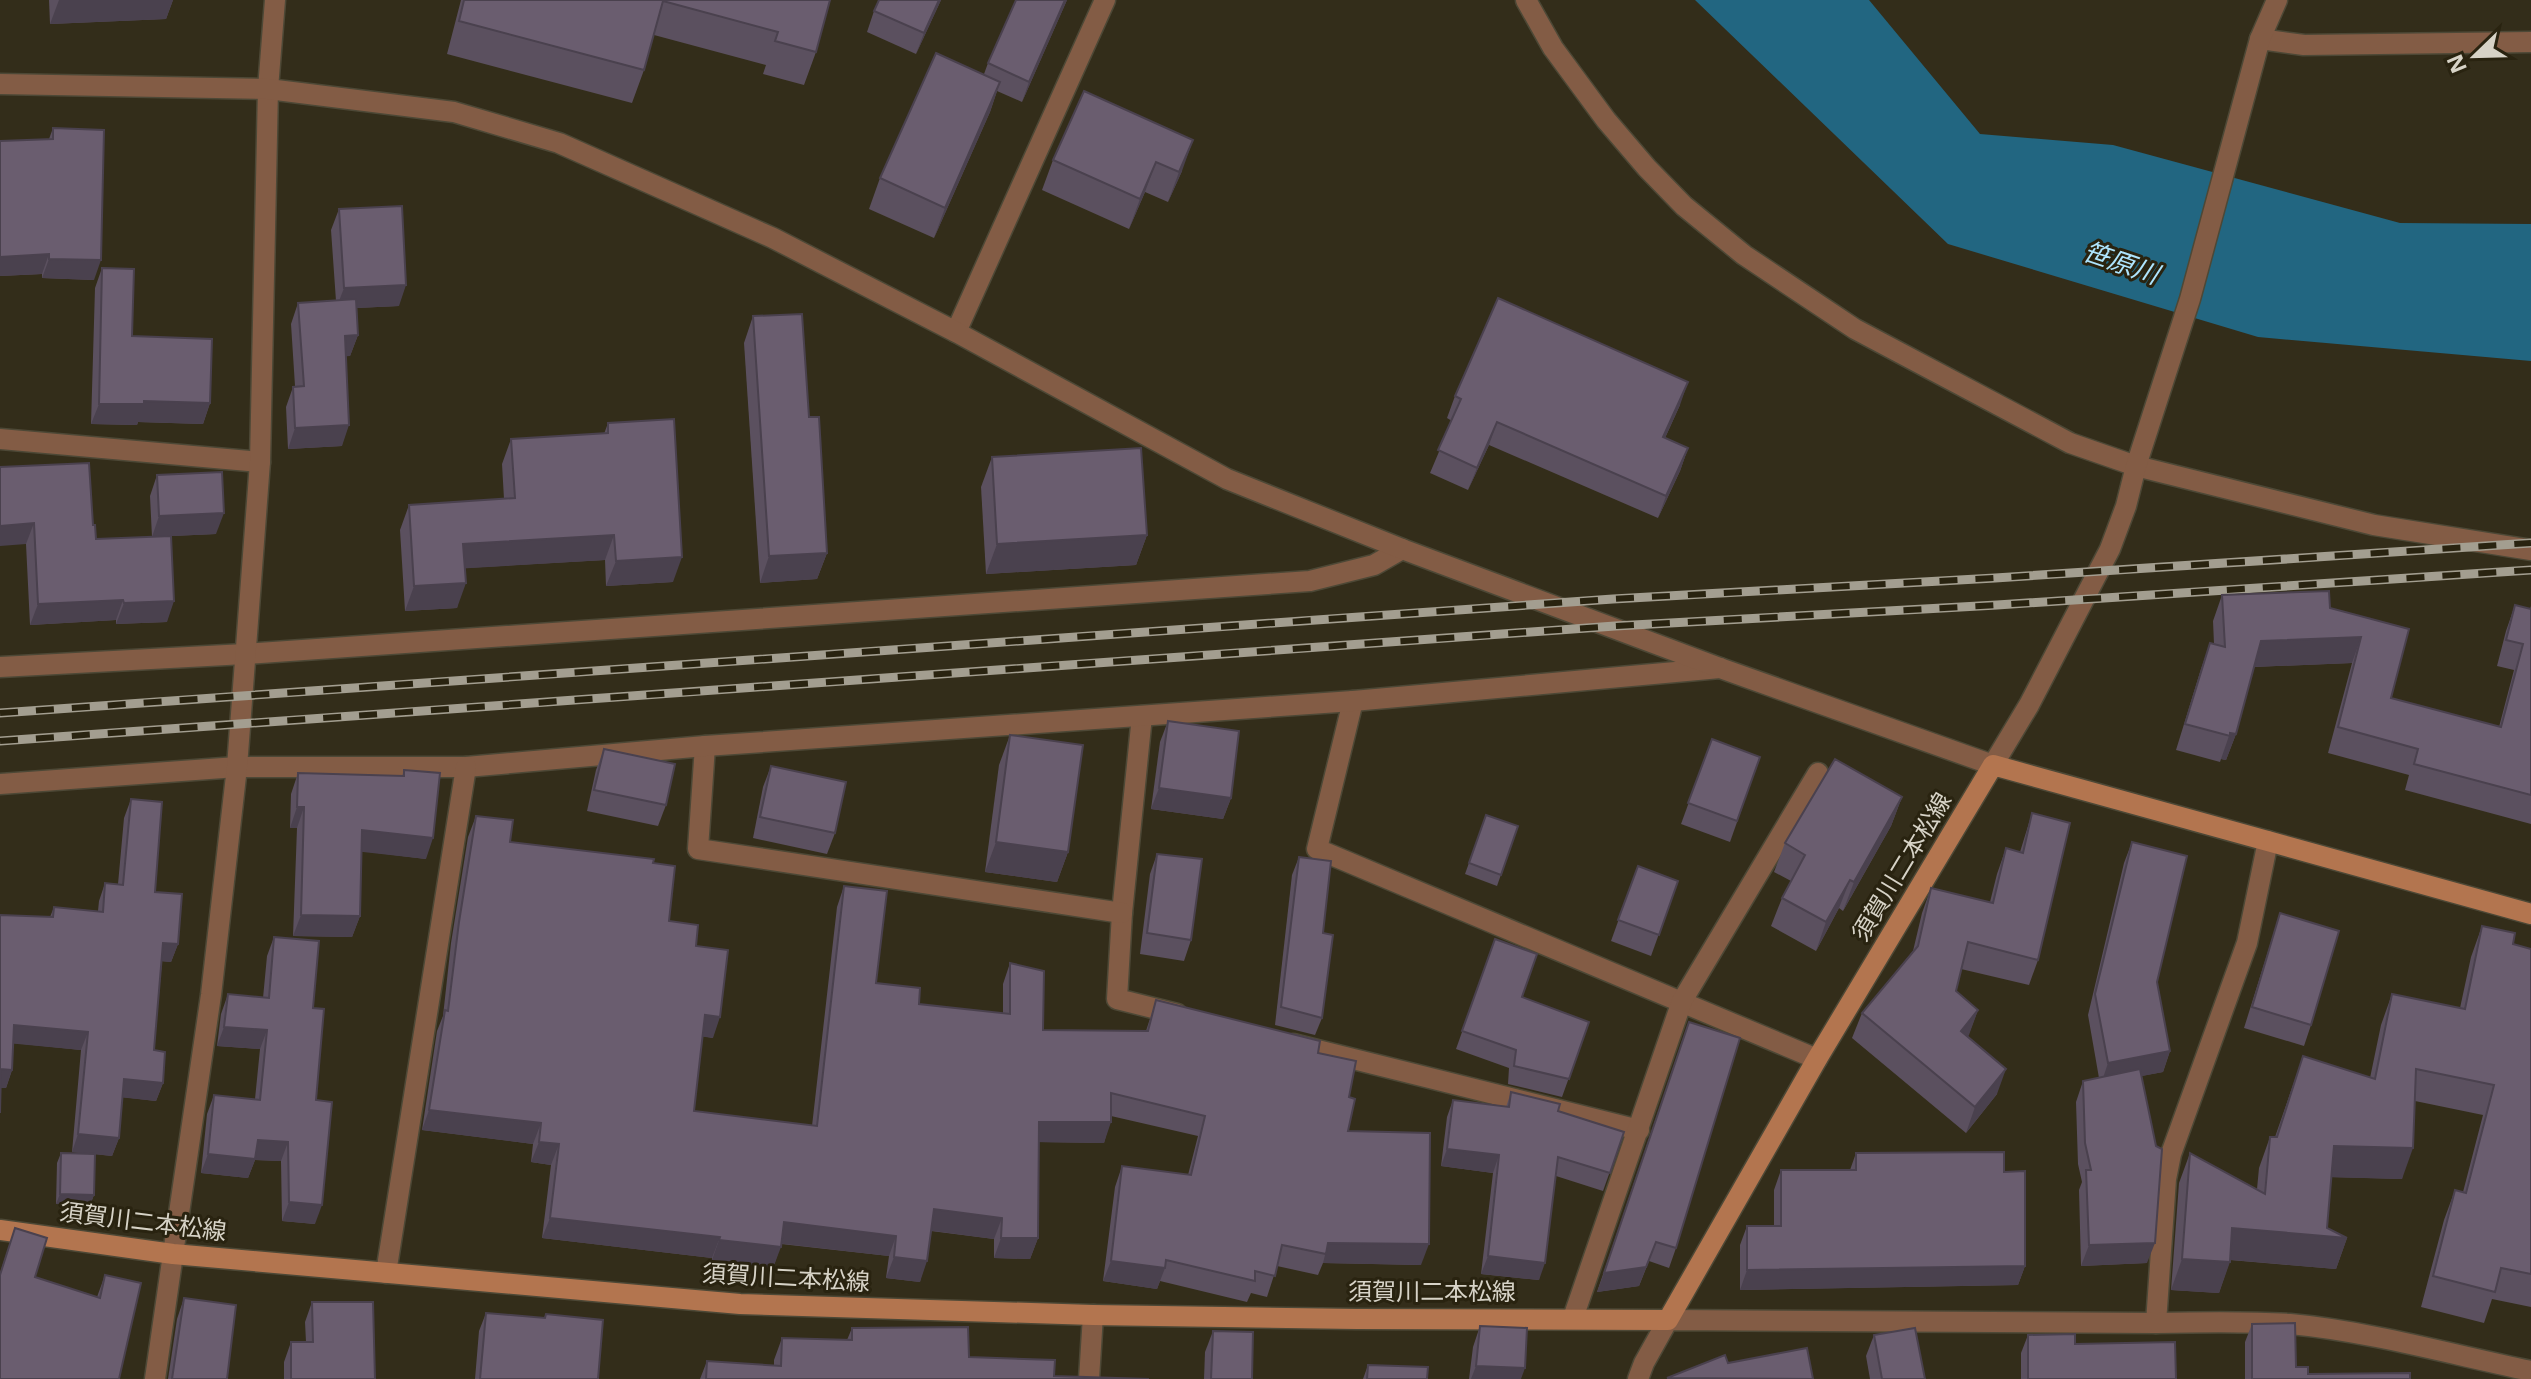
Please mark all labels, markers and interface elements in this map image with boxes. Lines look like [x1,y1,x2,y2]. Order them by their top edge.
north arrow [2435,16,2515,96]
text: N [2438,50,2473,78]
water label: 笹原川 [2079,232,2167,293]
street label: 須賀川二本松線 [1843,786,1958,947]
street label: 須賀川二本松線 [58,1194,229,1247]
street label: 須賀川二本松線 [701,1256,871,1297]
street label: 須賀川二本松線 [1348,1274,1516,1307]

